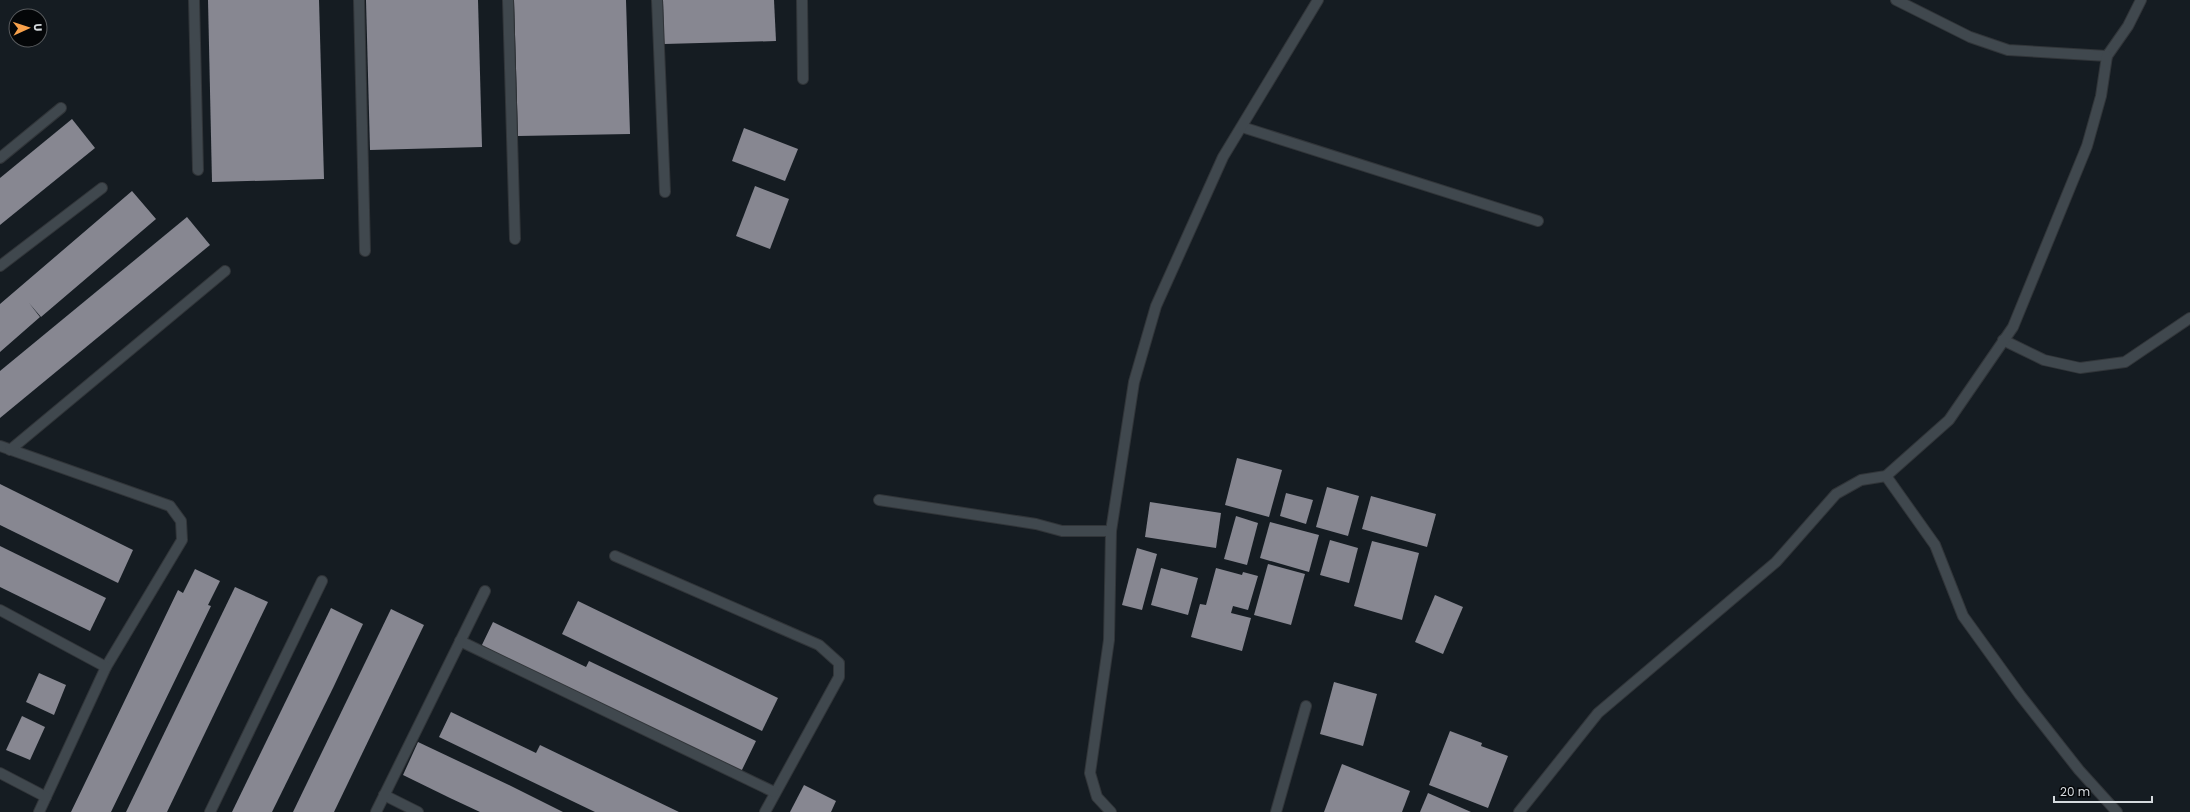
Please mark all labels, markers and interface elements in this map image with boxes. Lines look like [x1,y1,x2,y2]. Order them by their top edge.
north arrow [8,8,48,48]
text: U [30,23,46,32]
scale bar [2054,778,2152,804]
text: 20 m [2060,783,2090,800]

